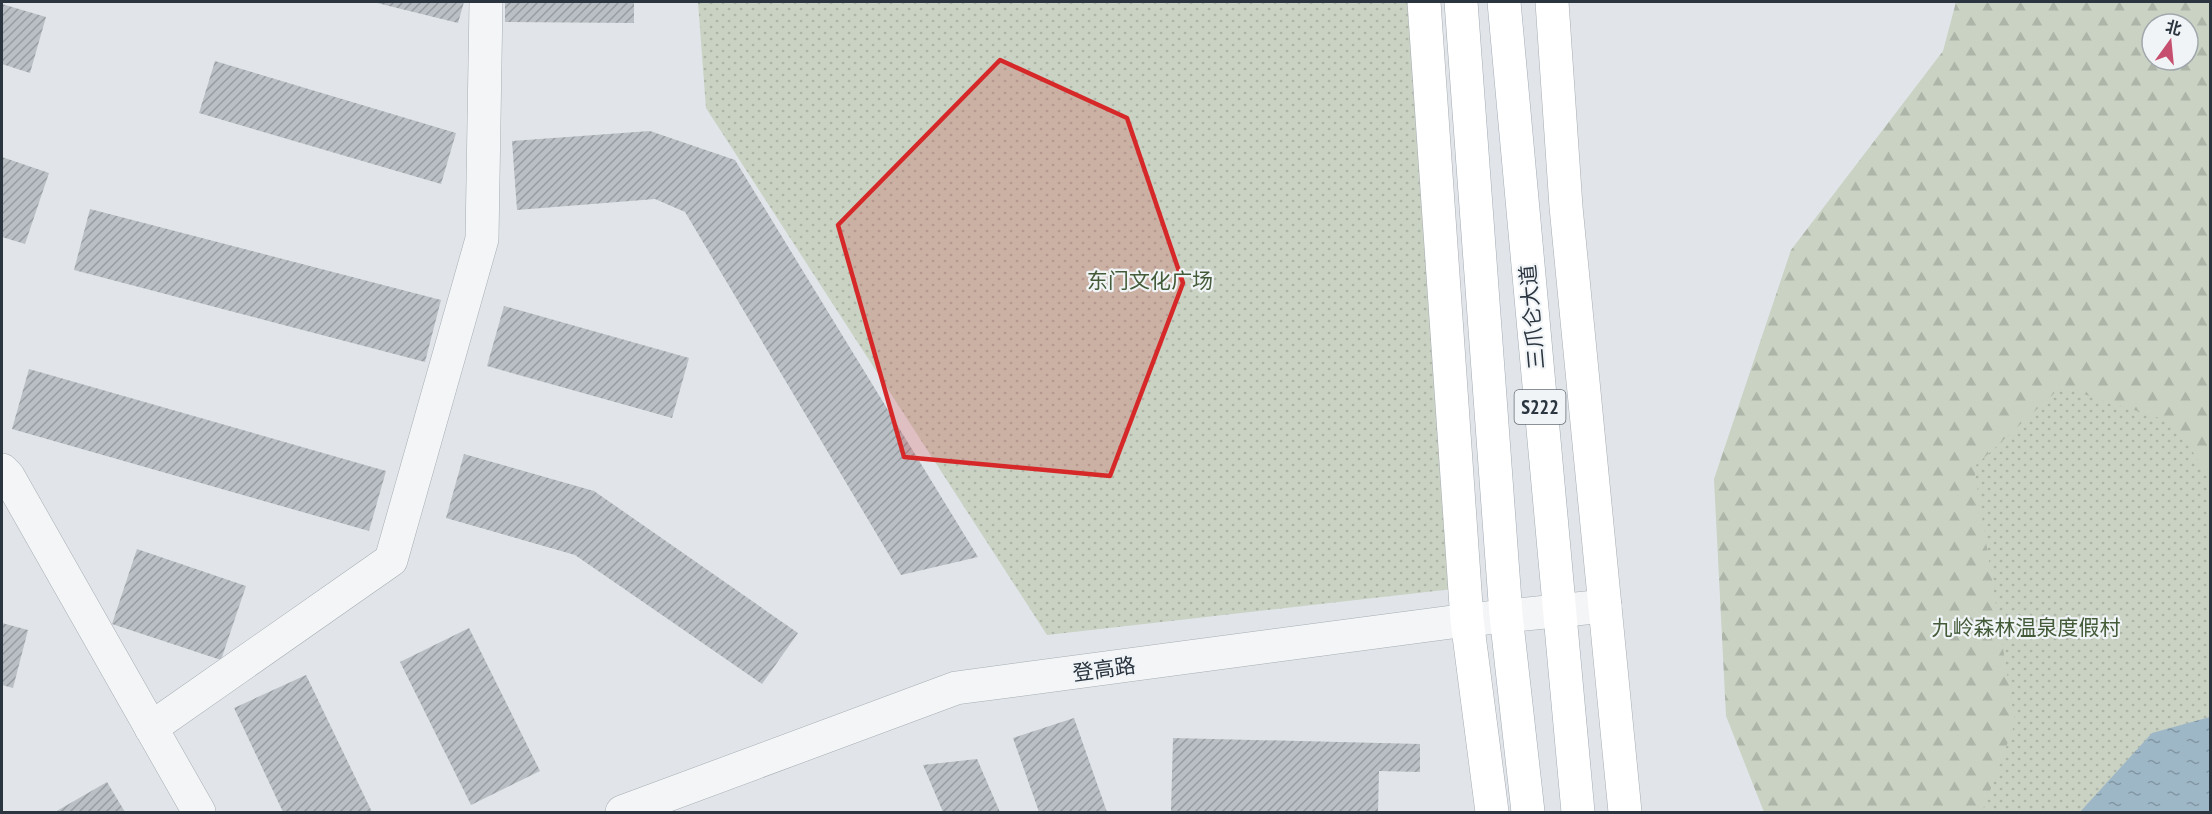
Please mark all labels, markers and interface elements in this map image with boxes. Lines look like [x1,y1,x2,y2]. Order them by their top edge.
north arrow [2140,12,2200,72]
text: 北 [2164,16,2184,39]
street label: 三爪仑大道 [1514,264,1550,370]
park label: 东门文化广场 [1087,267,1213,294]
road number: S222 [1514,390,1566,424]
park label: 九岭森林温泉度假村 [1932,614,2121,641]
street label: 登高路 [1071,651,1137,687]

